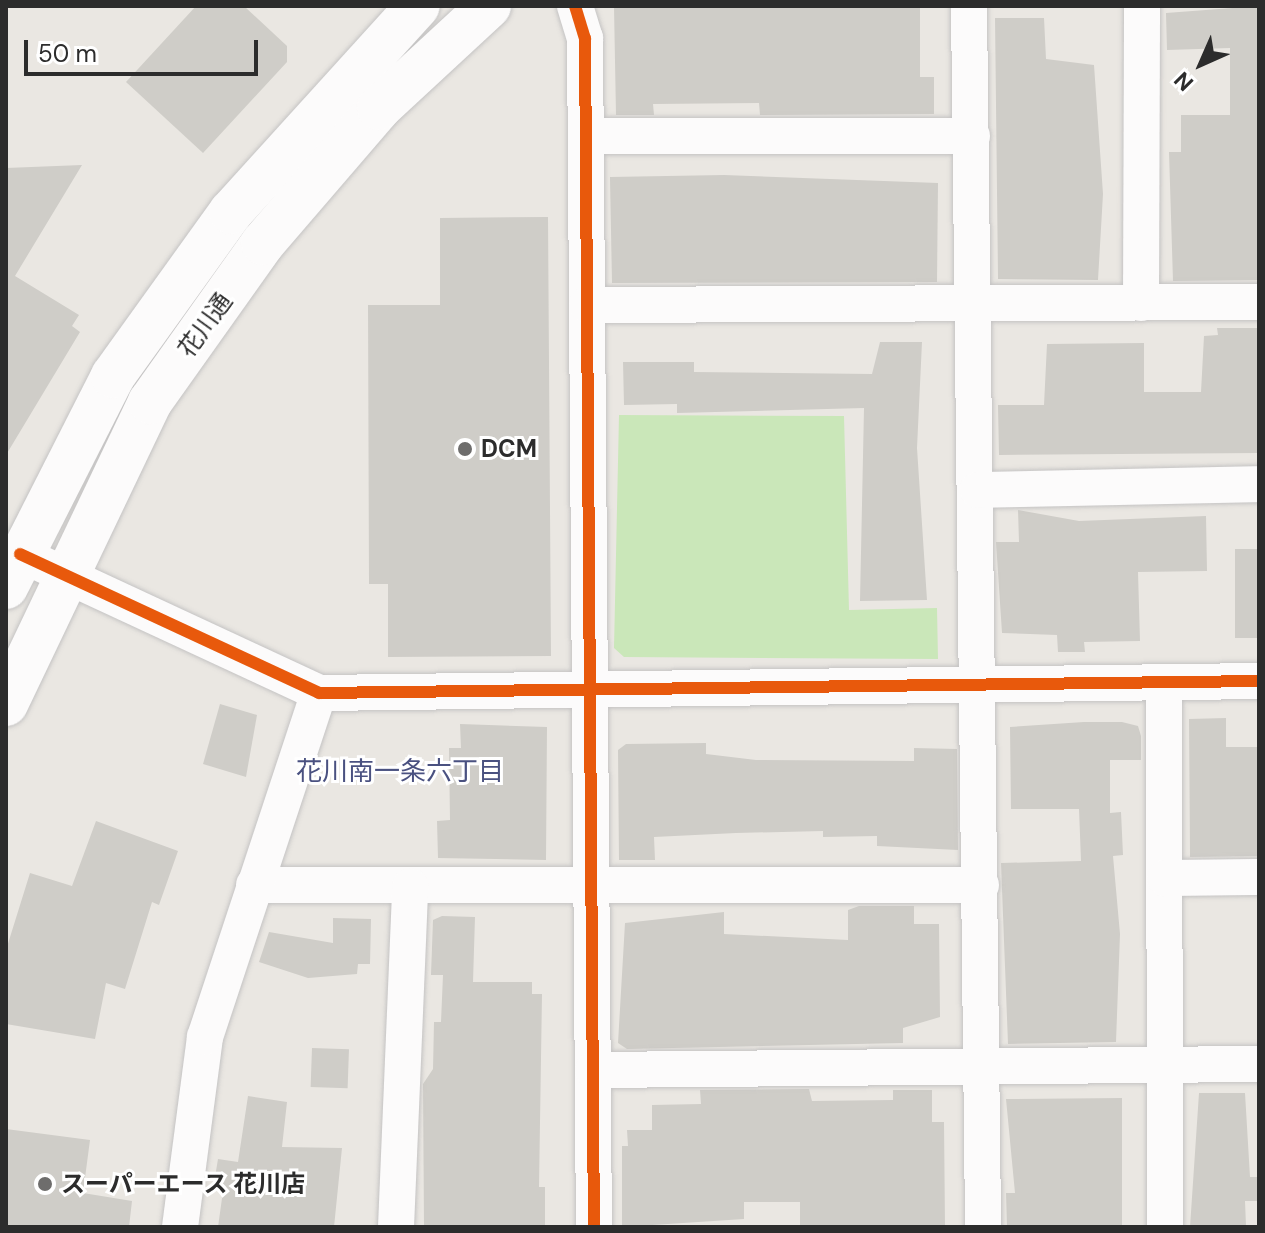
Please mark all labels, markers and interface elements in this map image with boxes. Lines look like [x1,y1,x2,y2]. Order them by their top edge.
scale bar [28,24,262,74]
north arrow [1161,24,1241,104]
text: 50 m [38,38,97,69]
text: N [1168,65,1200,97]
street label: 花川通 [172,287,238,363]
place label: DCM [481,435,537,463]
marker: DCM [456,440,474,458]
district label: 花川南一条六丁目 [296,756,504,788]
place label: スーパーエース 花川店 [61,1170,307,1198]
marker: スーパーエース 花川店 [36,1175,54,1193]

